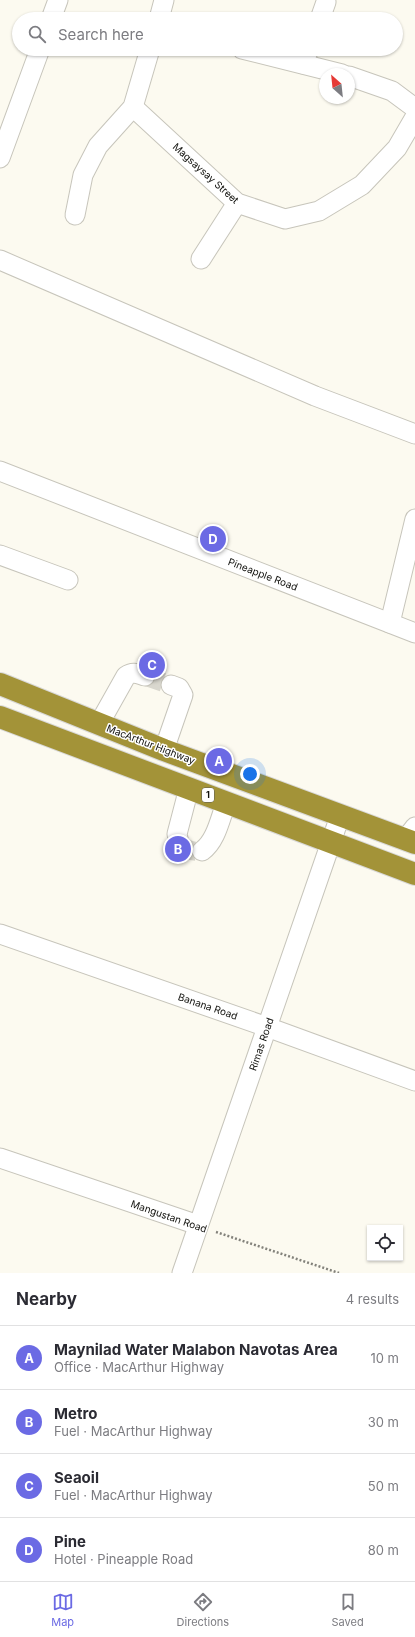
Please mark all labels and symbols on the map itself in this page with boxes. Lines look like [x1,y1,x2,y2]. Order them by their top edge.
north arrow [319,68,355,104]
street label: Magsaysay Street [171,140,242,206]
pin: D [200,524,226,554]
street label: Pineapple Road [226,555,300,593]
pin: C [139,650,165,680]
street label: MacArthur Highway [105,722,197,767]
pin: A [206,746,232,776]
your location [240,764,260,784]
road number: 1 [202,788,214,802]
pin: B [165,834,191,864]
street label: Banana Road [177,990,239,1022]
street label: Rimas Road [246,1016,276,1072]
street label: Mangustan Road [129,1197,209,1235]

